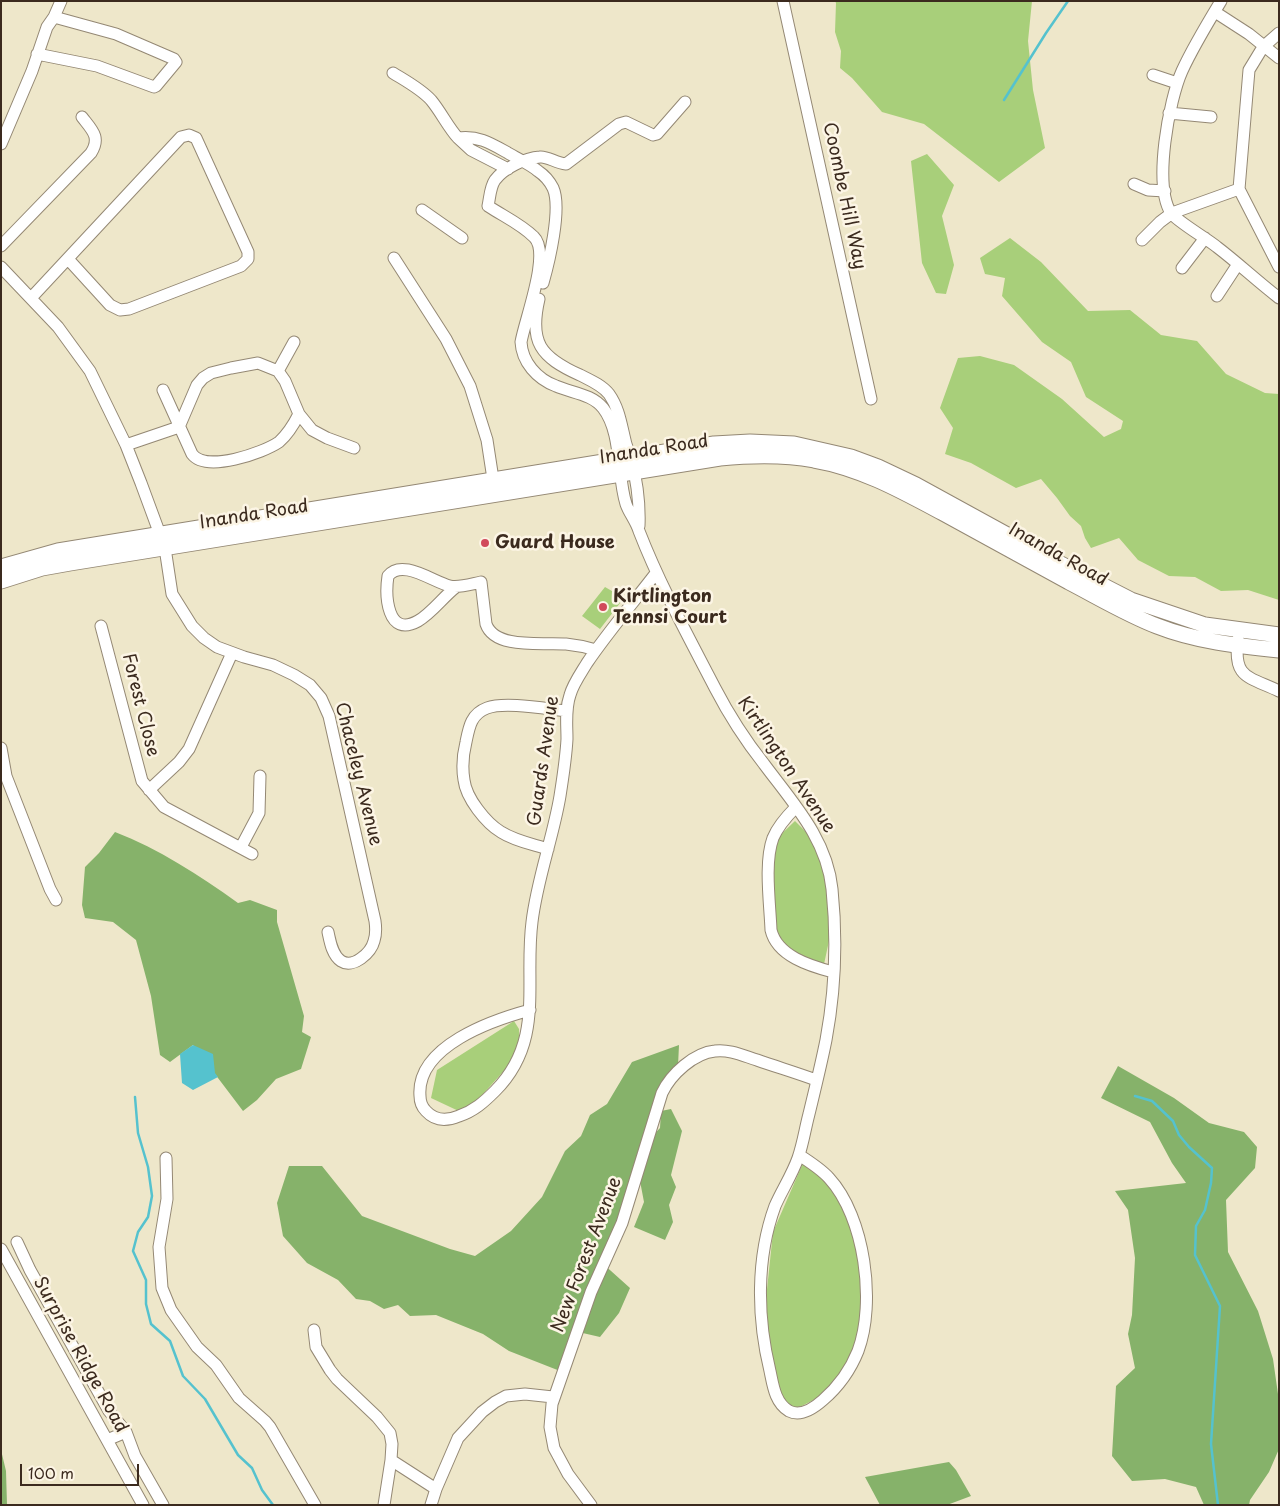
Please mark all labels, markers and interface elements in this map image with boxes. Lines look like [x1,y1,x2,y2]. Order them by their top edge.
street label: Coombe Hill Way [818,121,870,271]
street label: Inanda Road [598,431,710,469]
street label: Inanda Road [198,496,310,534]
street label: Inanda Road [1005,519,1111,591]
place label: Guard House [495,532,615,554]
marker: Guard House [479,537,491,549]
place label: Kirtlington Tennsi Court [613,586,727,628]
marker: Kirtlington Tennsi Court [597,601,609,613]
street label: Forest Close [117,651,163,759]
street label: Kirtlington Avenue [732,693,840,837]
street label: Guards Avenue [524,694,564,828]
street label: Chaceley Avenue [330,700,386,848]
street label: New Forest Avenue [547,1174,627,1336]
street label: Surprise Ridge Road [28,1273,132,1437]
scale bar [22,1454,141,1486]
text: 100 m [28,1461,74,1484]

